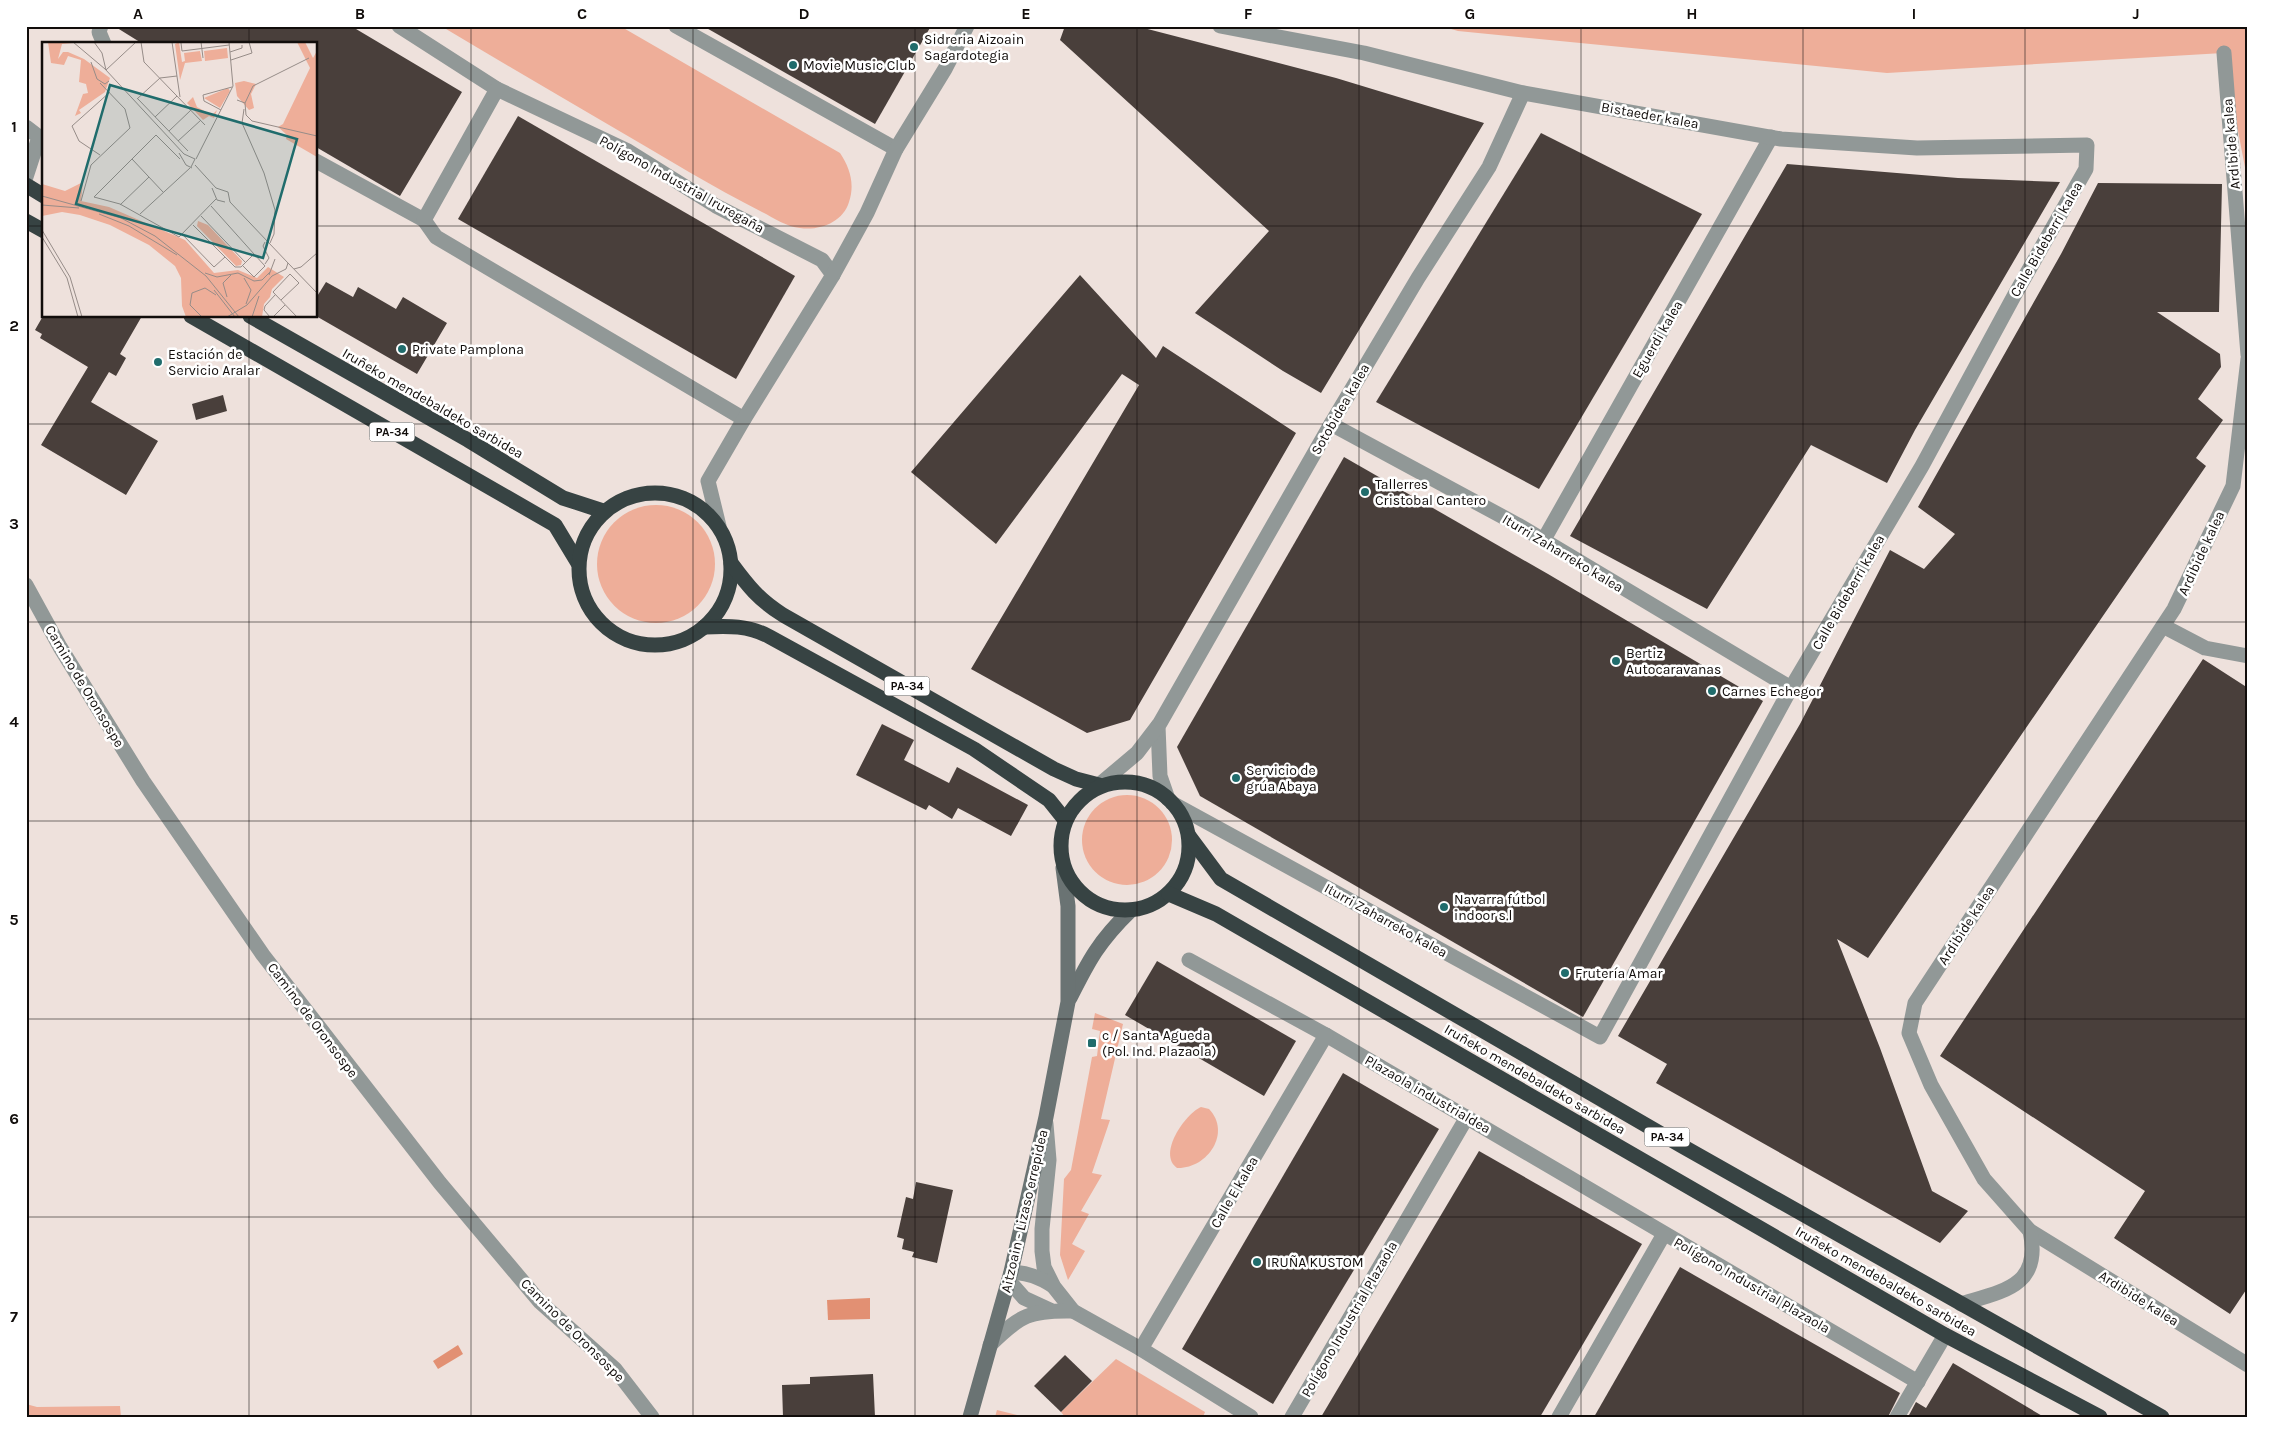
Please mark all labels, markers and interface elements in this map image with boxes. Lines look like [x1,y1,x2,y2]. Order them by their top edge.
text: A [133,4,143,23]
text: B [355,4,365,23]
text: C [577,4,587,23]
text: D [799,4,810,23]
text: E [1021,4,1031,23]
text: F [1244,4,1253,23]
text: G [1465,4,1475,23]
text: H [1686,4,1698,23]
text: I [1912,4,1916,23]
text: J [2132,4,2140,23]
place label: Sidreria Aizoain Sagardotegia [924,31,1024,64]
marker: Sidreria Aizoain Sagardotegia [908,41,920,53]
inset map [42,42,318,318]
place label: Movie Music Club [803,57,916,74]
marker: Movie Music Club [787,59,799,71]
street label: Ardibide kalea [2219,98,2244,190]
street label: Bistaeder kalea [1600,99,1700,132]
text: 1 [11,117,17,136]
street label: Polígono Industrial Iruregaña [596,132,767,237]
street label: Calle Bideberri kalea [2006,178,2086,300]
street label: Eguerdi kalea [1628,297,1686,381]
text: 2 [9,316,19,335]
place label: Private Pamplona [412,341,524,358]
marker: Private Pamplona [396,343,408,355]
street label: Iruñeko mendebaldeko sarbidea [339,345,526,462]
place label: Estación de Servicio Aralar [168,346,261,379]
marker: Estación de Servicio Aralar [152,356,164,368]
street label: Sotobidea kalea [1307,361,1373,458]
road number: PA-34 [370,422,414,442]
place label: Tallerres Cristobal Cantero [1375,476,1486,509]
marker: Tallerres Cristobal Cantero [1359,486,1371,498]
street label: Ardibide kalea [2174,508,2228,598]
street label: Iturri Zaharreko kalea [1499,511,1626,596]
text: 3 [9,514,19,533]
street label: Calle Bideberri kalea [1808,531,1888,653]
street label: Camino de Oronsospe [41,622,128,751]
place label: Bertiz Autocaravanas [1626,645,1721,678]
marker: Bertiz Autocaravanas [1610,655,1622,667]
road number: PA-34 [884,676,930,696]
place label: Carnes Echegor [1722,683,1822,700]
marker: Carnes Echegor [1706,685,1718,697]
text: 4 [9,712,19,731]
place label: Servicio de grúa Abaya [1246,762,1317,795]
marker: Servicio de grúa Abaya [1230,772,1242,784]
street label: Iturri Zaharreko kalea [1321,880,1450,961]
street label: Ardibide kalea [1934,882,1998,968]
place label: Navarra fútbol indoor s.l [1454,891,1546,924]
marker: Navarra fútbol indoor s.l [1438,901,1450,913]
text: 5 [9,910,19,929]
street label: Camino de Oronsospe [264,959,361,1081]
place label: Frutería Amar [1575,965,1663,982]
marker: Frutería Amar [1559,967,1571,979]
street label: Iruñeko mendebaldeko sarbidea [1441,1021,1628,1138]
place label: c / Santa Agueda (Pol. Ind. Plazaola) [1102,1027,1217,1060]
marker: c / Santa Agueda (Pol. Ind. Plazaola) [1086,1037,1098,1049]
street label: Plazaola industrialdea [1362,1051,1494,1137]
text: 6 [9,1109,19,1128]
street label: Aitzoain - Lizaso errepidea [997,1128,1052,1294]
road number: PA-34 [1644,1128,1690,1146]
street label: Calle E kalea [1207,1153,1262,1231]
street label: Iruñeko mendebaldeko sarbidea [1792,1223,1979,1340]
street label: Polígono Industrial Plazaola [1671,1234,1833,1337]
street label: Polígono Industrial Plazaola [1298,1238,1401,1400]
place label: IRUÑA KUSTOM [1267,1254,1364,1271]
marker: IRUÑA KUSTOM [1251,1256,1263,1268]
street label: Ardibide kalea [2096,1267,2182,1330]
street label: Camino de Oronsospe [517,1275,628,1386]
text: 7 [10,1307,18,1326]

